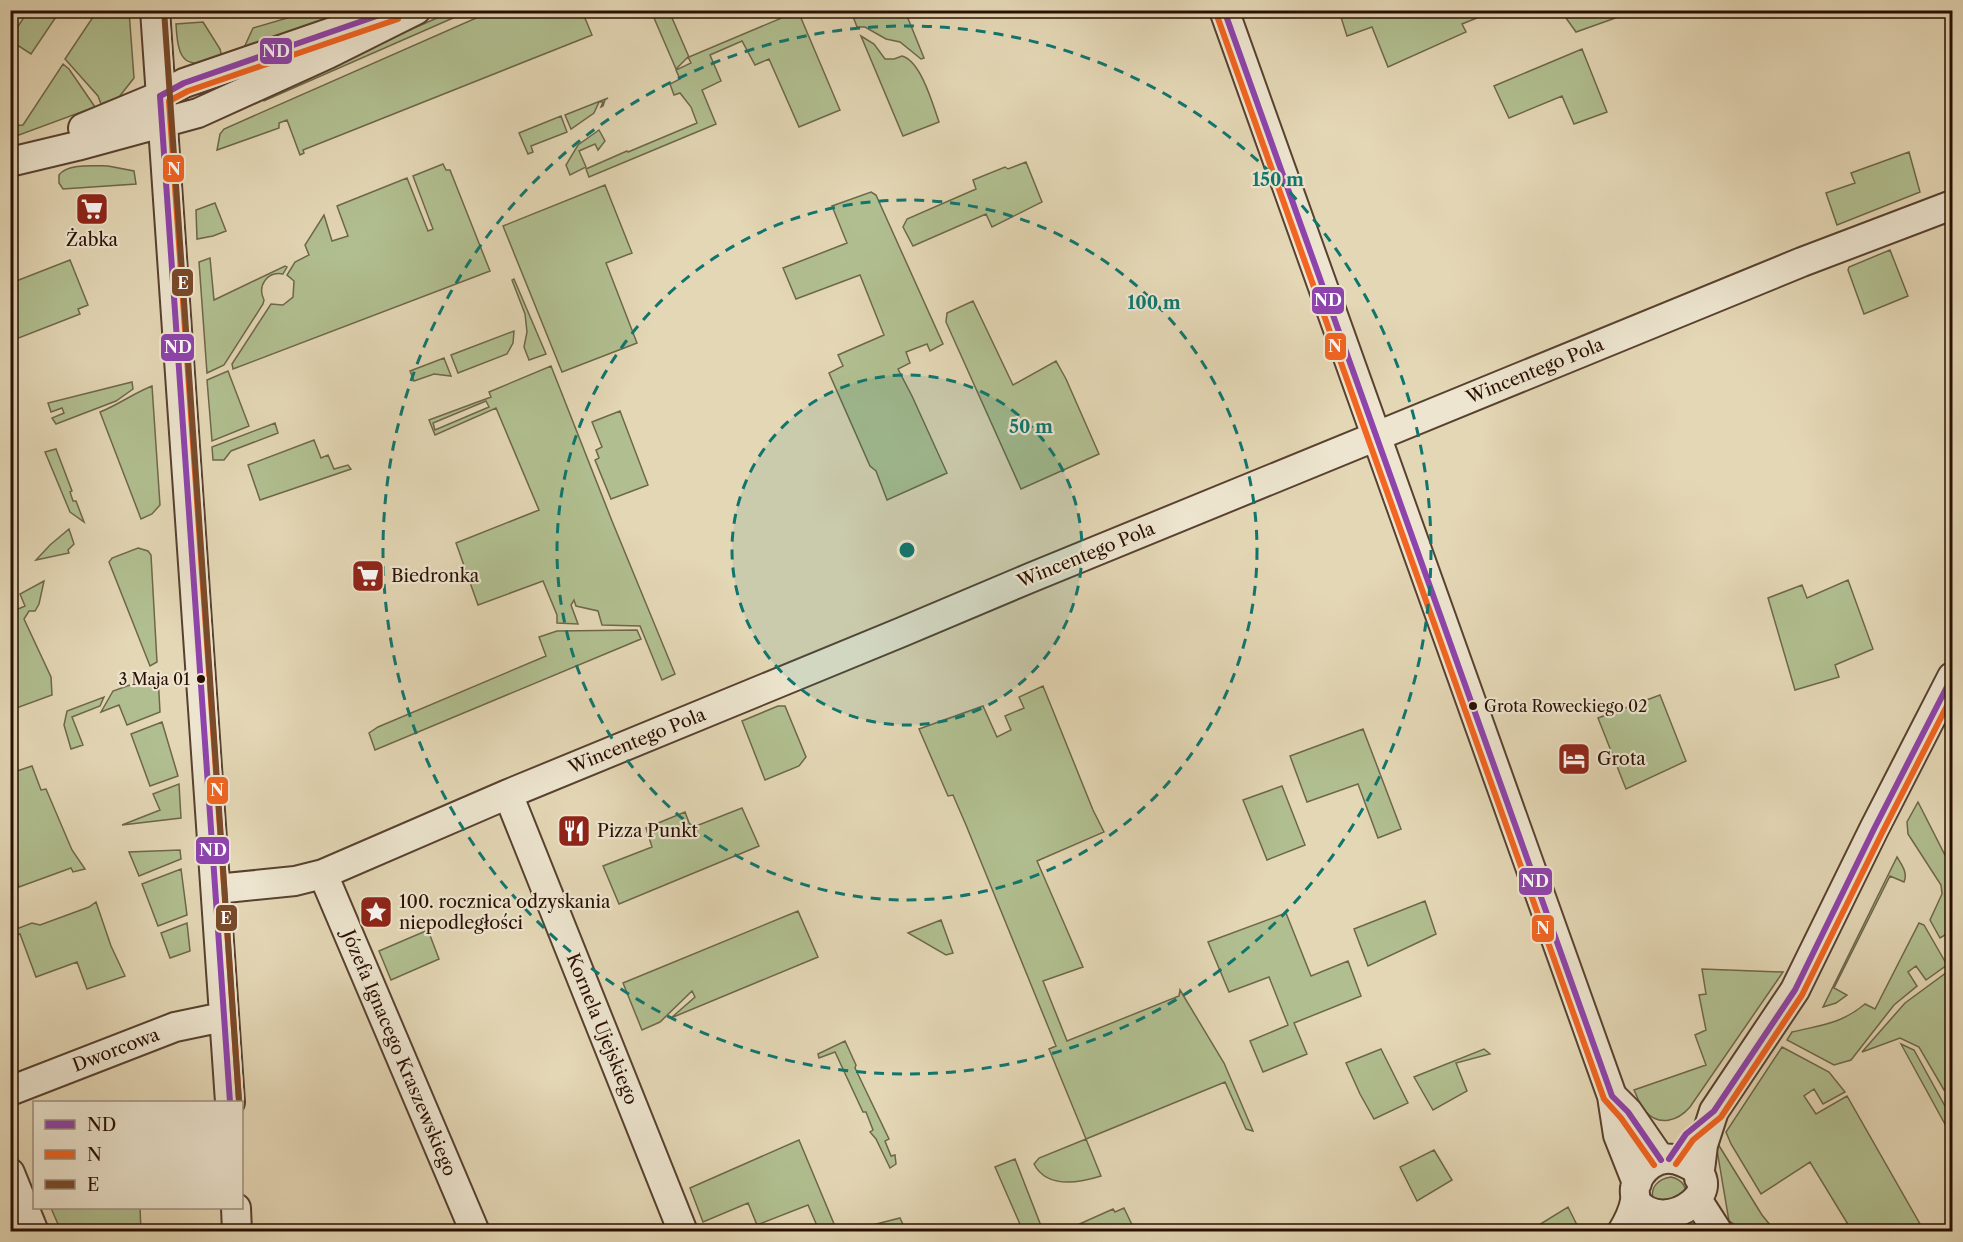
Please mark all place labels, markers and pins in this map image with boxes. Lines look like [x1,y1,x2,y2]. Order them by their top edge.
supermarket icon: Żabka [74,191,110,227]
place label: Żabka [66,228,119,251]
centre of rings [897,540,917,560]
supermarket icon: Biedronka [350,558,386,594]
place label: Biedronka [391,565,480,587]
place label: 3 Maja 01 [119,669,190,689]
marker: 3 Maja 01 [195,673,207,685]
place label: Grota Roweckiego 02 [1484,696,1647,716]
marker: Grota Roweckiego 02 [1467,700,1479,712]
hotel icon: Grota [1556,741,1592,777]
place label: Grota [1597,748,1646,770]
restaurant icon: Pizza Punkt [556,813,592,849]
place label: Pizza Punkt [597,820,699,842]
place label: 100. rocznica odzyskania niepodległości [399,891,611,934]
place icon: 100. rocznica odzyskania niepodległości [358,894,394,930]

